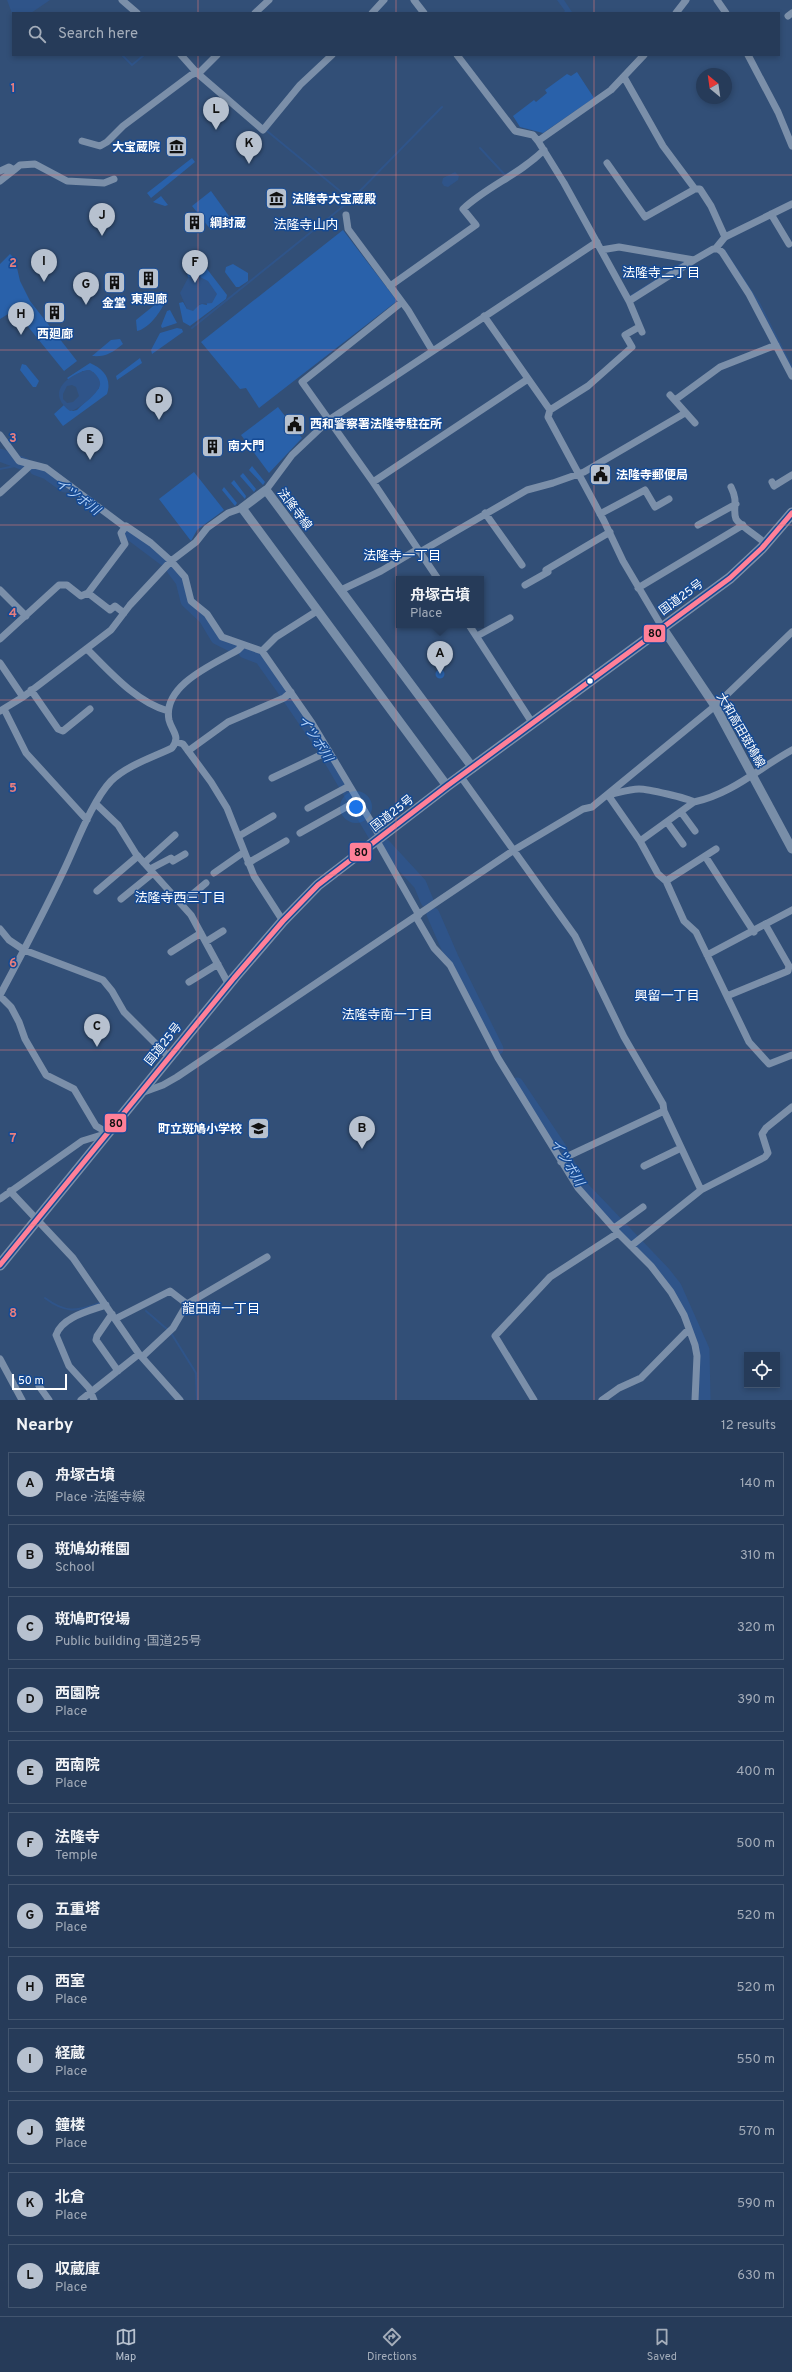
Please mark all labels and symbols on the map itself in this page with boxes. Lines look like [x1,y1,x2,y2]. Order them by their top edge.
north arrow [696,68,732,104]
text: 1 [10,81,16,97]
pin: L [203,97,229,130]
pin: K [236,131,262,164]
museum icon: 大宝蔵院 [163,134,189,160]
place label: 大宝蔵院 [112,140,160,156]
museum icon: 法隆寺大宝蔵殿 [264,186,290,212]
place label: 法隆寺大宝蔵殿 [292,192,376,208]
pin: J [89,203,115,236]
building icon: 綱封蔵 [181,210,207,236]
place label: 綱封蔵 [210,216,246,232]
district label: 法隆寺山内 [273,218,339,234]
pin: I [31,249,57,282]
pin: F [182,250,208,283]
text: 2 [9,256,17,272]
building icon: 東廻廊 [136,265,162,291]
district label: 法隆寺二丁目 [622,266,700,282]
building icon: 金堂 [101,269,127,295]
pin: G [73,272,99,305]
place label: 東廻廊 [131,292,167,308]
place label: 金堂 [102,296,126,312]
building icon: 西廻廊 [42,300,68,326]
pin: H [8,302,34,335]
place label: 西廻廊 [37,327,73,343]
pin: D [146,387,172,420]
public building icon: 西和警察署法隆寺駐在所 [281,411,307,437]
place label: 西和警察署法隆寺駐在所 [310,417,442,433]
pin: E [77,427,103,460]
text: 3 [9,431,17,447]
building icon: 南大門 [200,433,226,459]
place label: 南大門 [228,439,264,455]
public building icon: 法隆寺郵便局 [588,462,614,488]
place label: 法隆寺郵便局 [616,468,688,484]
water label: イツボ川 [51,476,104,521]
street label: 法隆寺線 [273,486,315,534]
district label: 法隆寺一丁目 [363,549,441,565]
street label: 国道25号 [656,576,707,619]
text: 4 [9,606,17,622]
line badge: 80 [643,624,666,643]
text: 80 [648,627,662,641]
pin: A [427,641,453,674]
unlabelled marker [585,676,595,686]
street label: 大和高田斑鳩線 [712,690,768,771]
water label: イツボ川 [293,713,336,767]
text: 5 [9,781,17,797]
street label: 国道25号 [368,792,418,836]
your location [346,797,366,817]
line badge: 80 [349,842,372,862]
text: 80 [354,846,368,860]
district label: 法隆寺西三丁目 [134,891,226,907]
text: 6 [9,956,17,972]
district label: 興留一丁目 [634,989,700,1005]
district label: 法隆寺南一丁目 [341,1008,433,1024]
pin: C [84,1014,110,1047]
street label: 国道25号 [142,1020,186,1069]
line badge: 80 [104,1113,127,1133]
school or university icon: 町立斑鳩小学校 [245,1116,271,1142]
pin: B [349,1116,375,1149]
text: 80 [109,1117,123,1131]
place label: 町立斑鳩小学校 [158,1122,242,1138]
text: 7 [10,1131,17,1147]
water label: イツボ川 [546,1137,588,1191]
district label: 龍田南一丁目 [182,1302,260,1318]
text: 8 [9,1306,17,1322]
scale bar [12,1372,67,1391]

